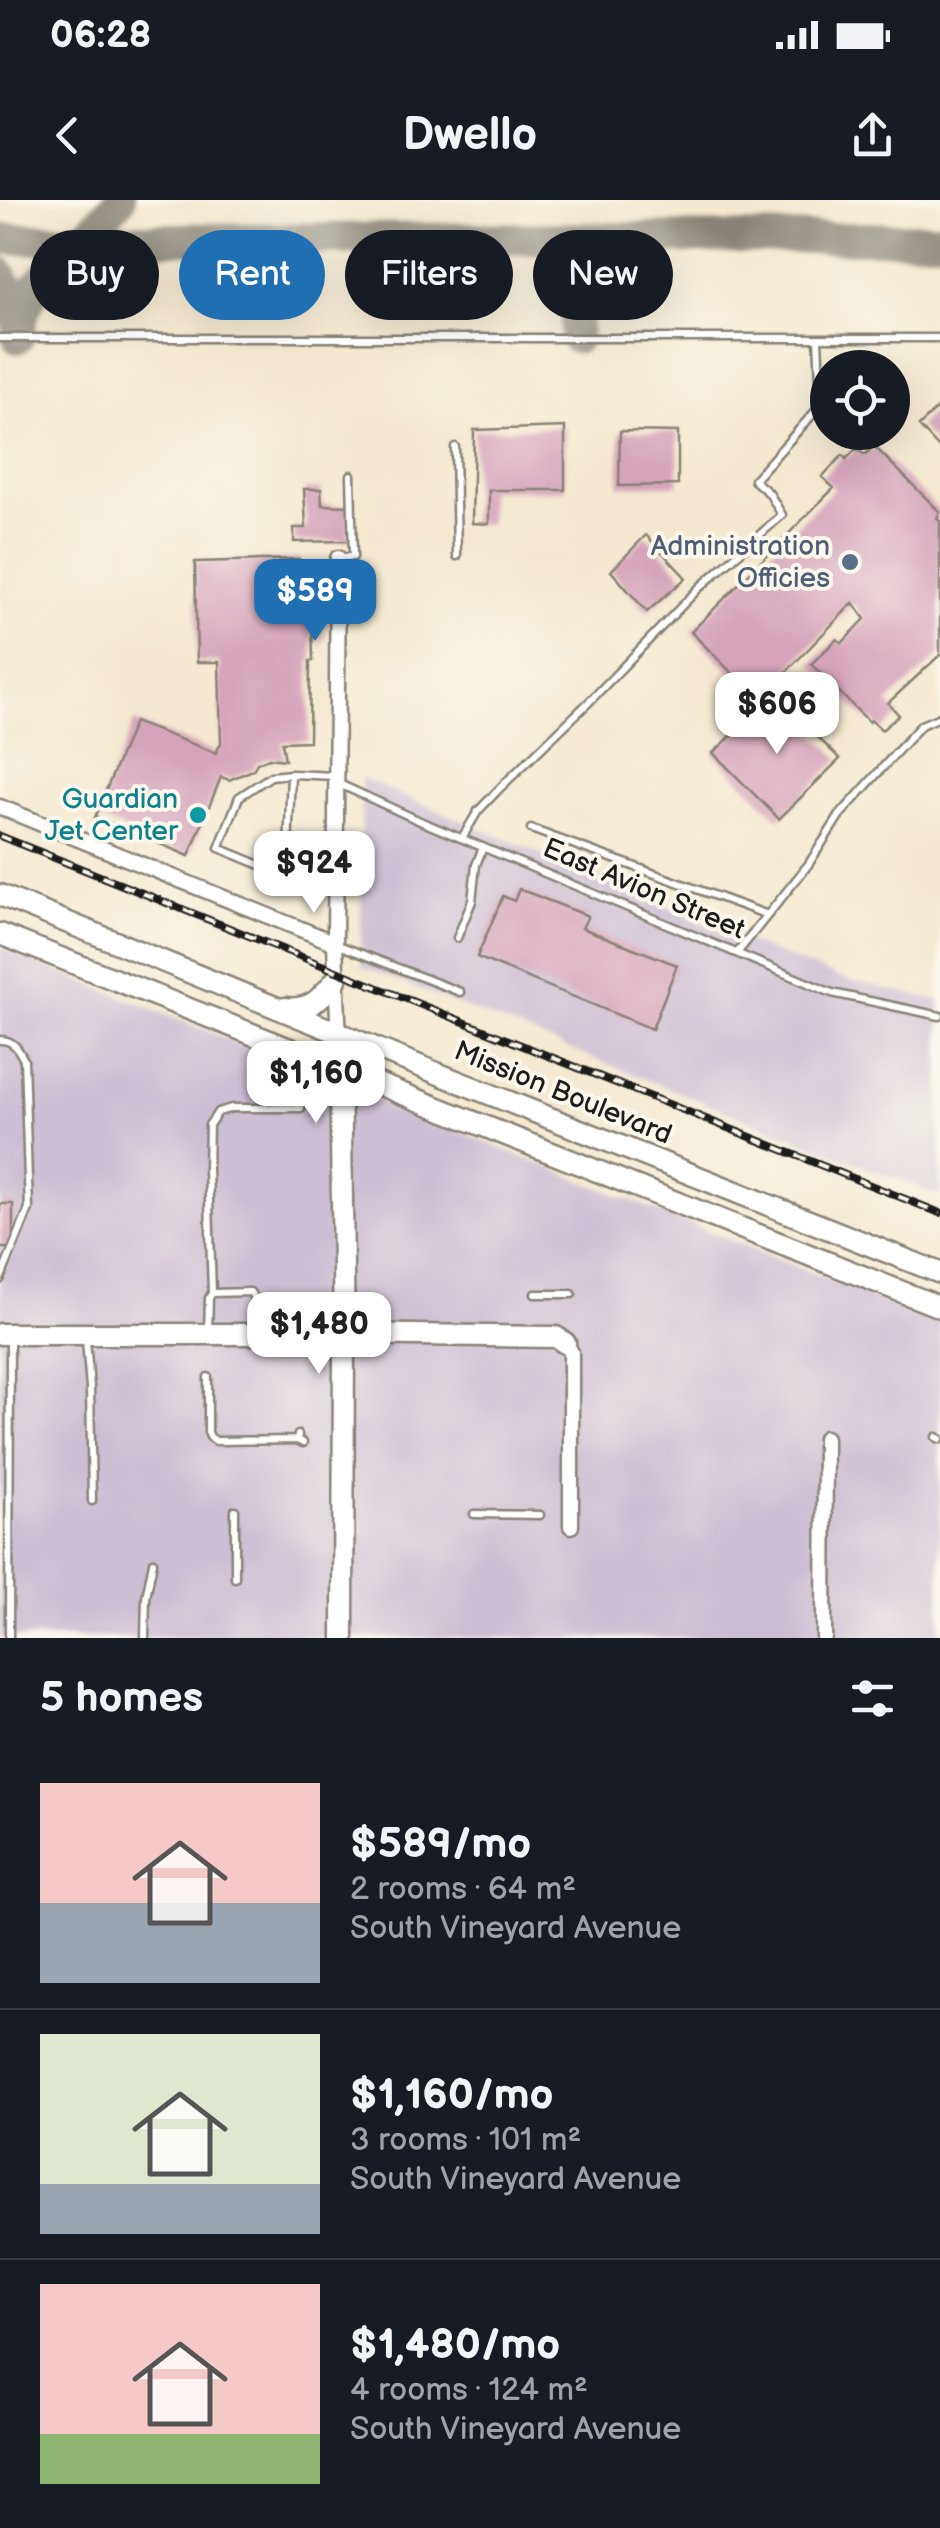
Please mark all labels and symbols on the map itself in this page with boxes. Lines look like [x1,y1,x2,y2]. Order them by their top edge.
place label: Administration Officies [651,530,830,595]
marker: Administration Officies [839,551,861,573]
pin: $589 [256,559,374,644]
pin: $606 [718,672,836,757]
place label: Guardian Jet Center [44,783,179,848]
marker: Guardian Jet Center [187,804,209,826]
pin: $924 [255,831,373,916]
street label: East Avion Street [538,832,750,947]
street label: Mission Boulevard [449,1034,677,1152]
pin: $1,160 [235,1041,397,1126]
pin: $1,480 [238,1292,400,1377]

